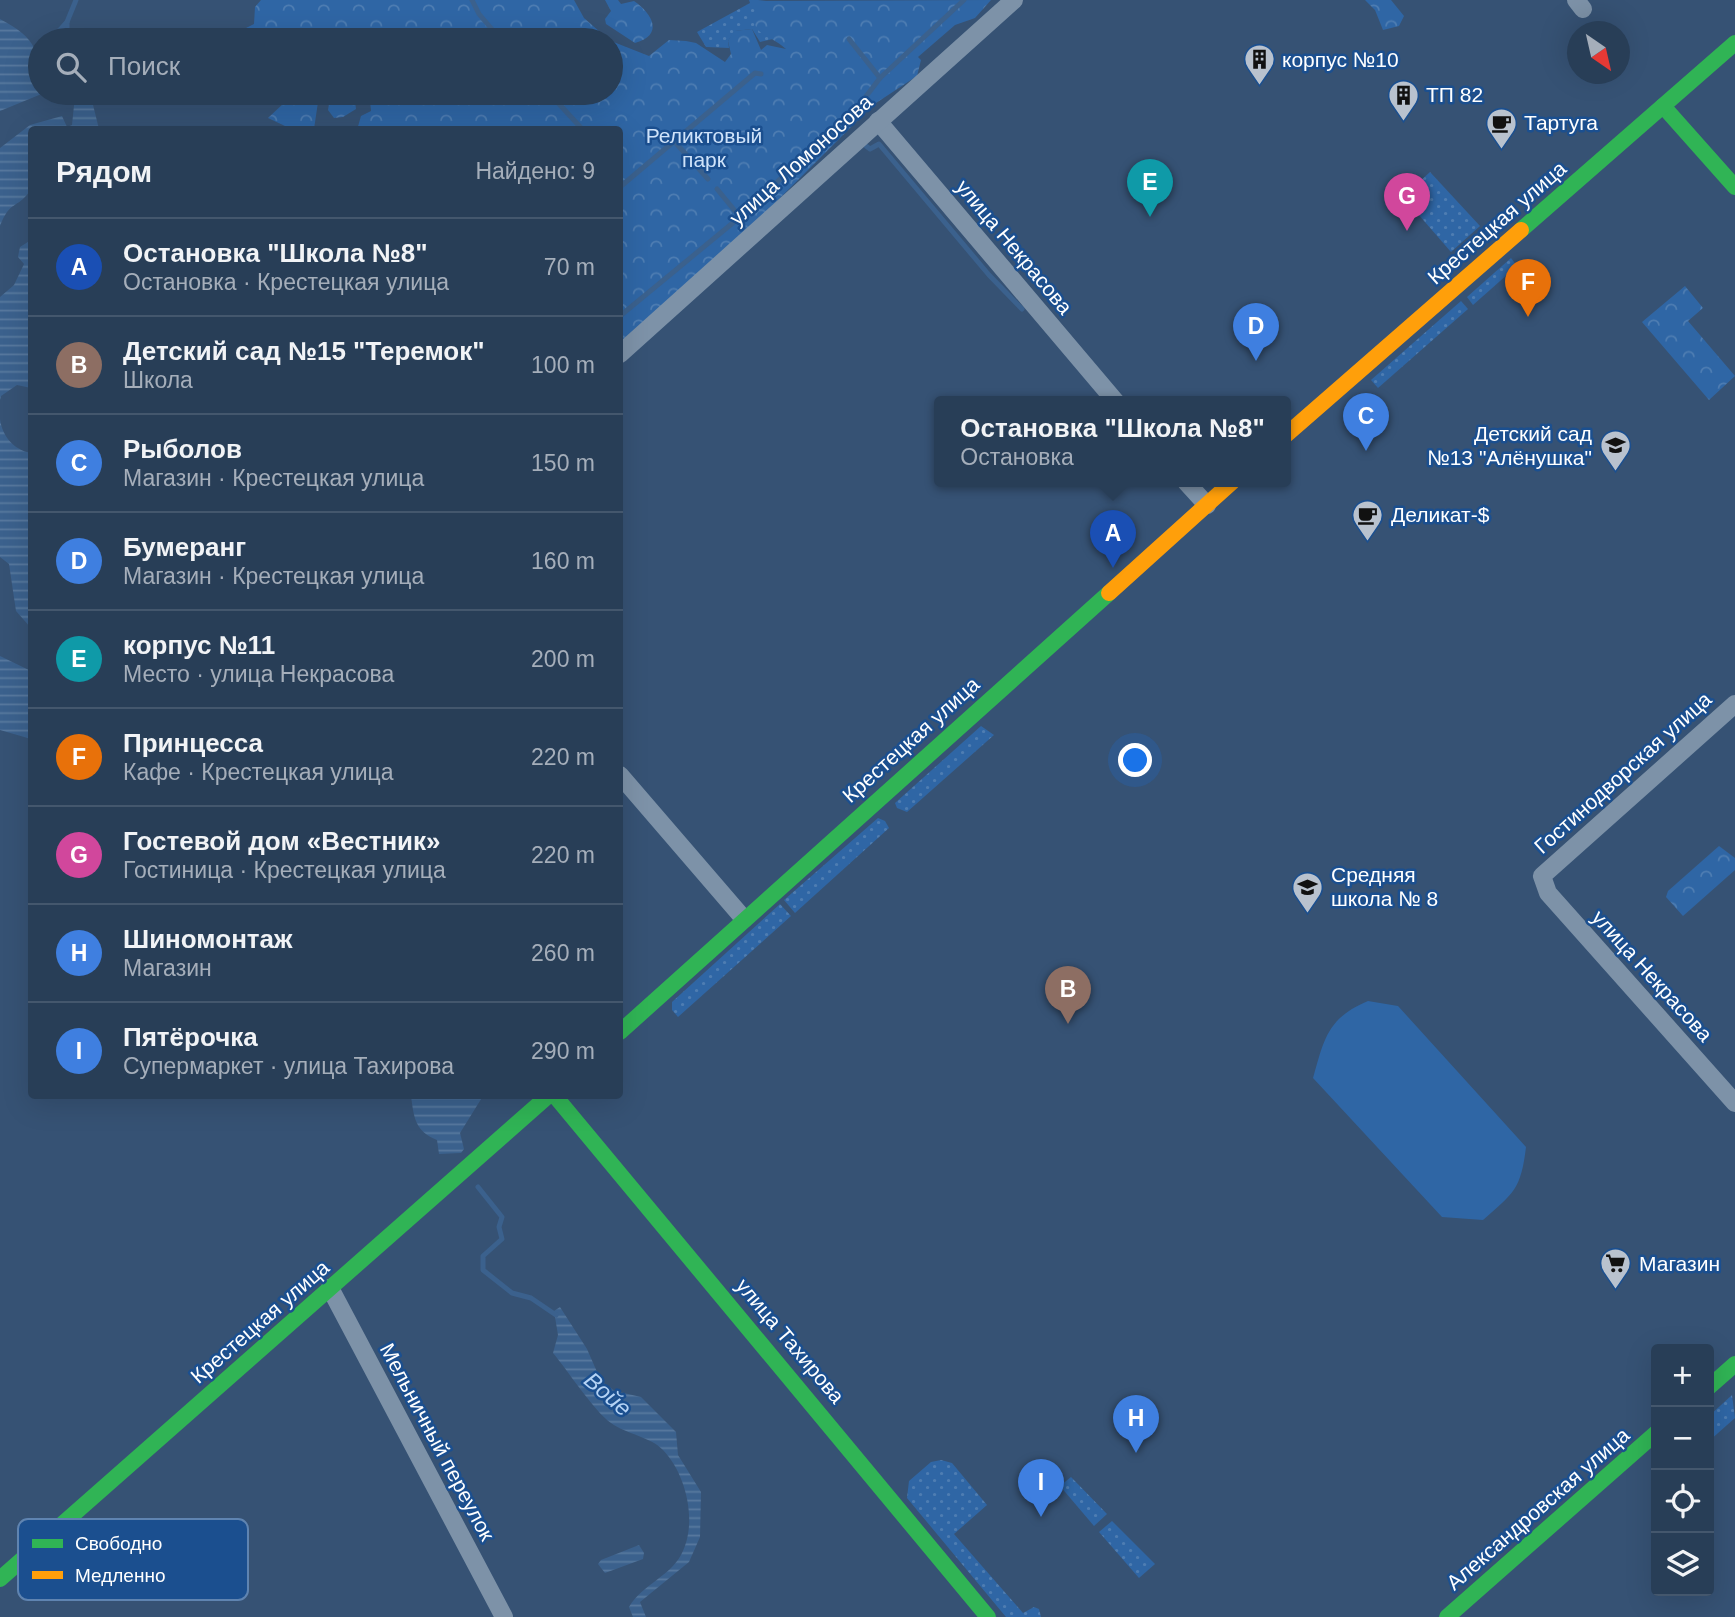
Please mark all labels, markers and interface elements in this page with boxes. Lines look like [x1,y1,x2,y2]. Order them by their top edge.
north arrow [1567,21,1630,84]
search box [28,28,623,105]
building icon: корпус №10 [1242,43,1276,87]
icon: search [52,48,90,86]
place label: корпус №10 [1282,48,1399,71]
text: Поиск [108,51,180,81]
building icon: ТП 82 [1386,78,1420,122]
place label: ТП 82 [1426,83,1483,106]
street label: улица Ломоносова [725,89,877,230]
cafe icon: Тартуга [1484,106,1518,150]
place label: Тартуга [1524,111,1598,134]
park label: Реликтовый парк [646,124,762,171]
text: Рядом [56,155,152,188]
street label: Крестецкая улица [1423,156,1571,289]
text: Найдено: 9 [475,158,595,184]
pin: E [1127,159,1173,217]
pin: G [1384,173,1430,231]
street label: улица Некрасова [952,175,1077,319]
text: Остановка "Школа №8" [123,238,427,268]
text: A [71,254,87,280]
text: 70 m [544,254,595,280]
pin: F [1505,259,1551,317]
text: Остановка · Крестецкая улица [123,269,449,295]
pin: D [1233,303,1279,361]
text: Детский сад №15 "Теремок" [123,336,485,366]
text: B [71,352,87,378]
text: 100 m [531,352,595,378]
text: Школа [123,367,193,393]
pin: C [1343,393,1389,451]
popup [934,396,1291,487]
text: Остановка "Школа №8" [960,413,1265,443]
place label: Детский сад №13 "Алёнушка" [1427,422,1592,469]
school or university icon: Детский сад №13 "Алёнушка" [1598,429,1632,473]
text: Рыболов [123,434,242,464]
text: Остановка [960,444,1074,470]
text: C [71,450,87,476]
text: 150 m [531,450,595,476]
text: Магазин · Крестецкая улица [123,465,424,491]
cafe icon: Деликат-$ [1351,498,1385,542]
place label: Деликат-$ [1391,503,1490,526]
pin: A [1090,510,1136,568]
text: Бумеранг [123,532,246,562]
text: D [71,548,87,574]
text: 160 m [531,548,595,574]
text: Магазин · Крестецкая улица [123,563,424,589]
text: корпус №11 [123,630,275,660]
text: E [71,646,87,672]
text: 200 m [531,646,595,672]
text: Место · улица Некрасова [123,661,394,687]
street label: Крестецкая улица [838,672,984,807]
street label: Гостинодворская улица [1530,687,1716,858]
text: Принцесса [123,728,263,758]
your location [1118,743,1152,777]
text: F [72,744,86,770]
text: 220 m [531,744,595,770]
text: Кафе · Крестецкая улица [123,759,394,785]
text: Гостевой дом «Вестник» [123,826,441,856]
text: G [70,842,88,868]
text: 220 m [531,842,595,868]
text: Гостиница · Крестецкая улица [123,857,446,883]
place label: Средняя школа № 8 [1331,863,1438,910]
school or university icon: Средняя школа № 8 [1291,870,1325,914]
street label: улица Некрасова [1588,906,1717,1046]
text: Шиномонтаж [123,924,292,954]
text: H [71,940,87,966]
text: 260 m [531,940,595,966]
text: Магазин [123,955,212,981]
pin: B [1045,966,1091,1024]
text: Пятёрочка [123,1022,258,1052]
text: I [76,1038,82,1064]
text: 290 m [531,1038,595,1064]
text: Супермаркет · улица Тахирова [123,1053,454,1079]
supermarket icon: Магазин [1599,1247,1633,1291]
place label: Магазин [1639,1252,1720,1275]
street label: Крестецкая улица [186,1255,334,1388]
street label: улица Тахирова [732,1274,849,1408]
street label: Мельничный переулок [376,1339,500,1545]
map controls [1651,1344,1714,1596]
button: + [1651,1344,1714,1407]
water label: Войе [579,1367,637,1421]
pin: H [1113,1395,1159,1453]
button: − [1651,1407,1714,1470]
street label: Александровская улица [1442,1423,1634,1594]
pin: I [1018,1459,1064,1517]
button: locate [1651,1470,1714,1533]
legend [18,1519,248,1600]
text: Свободно [75,1533,162,1554]
button: layers [1651,1533,1714,1596]
text: Медленно [75,1565,165,1586]

